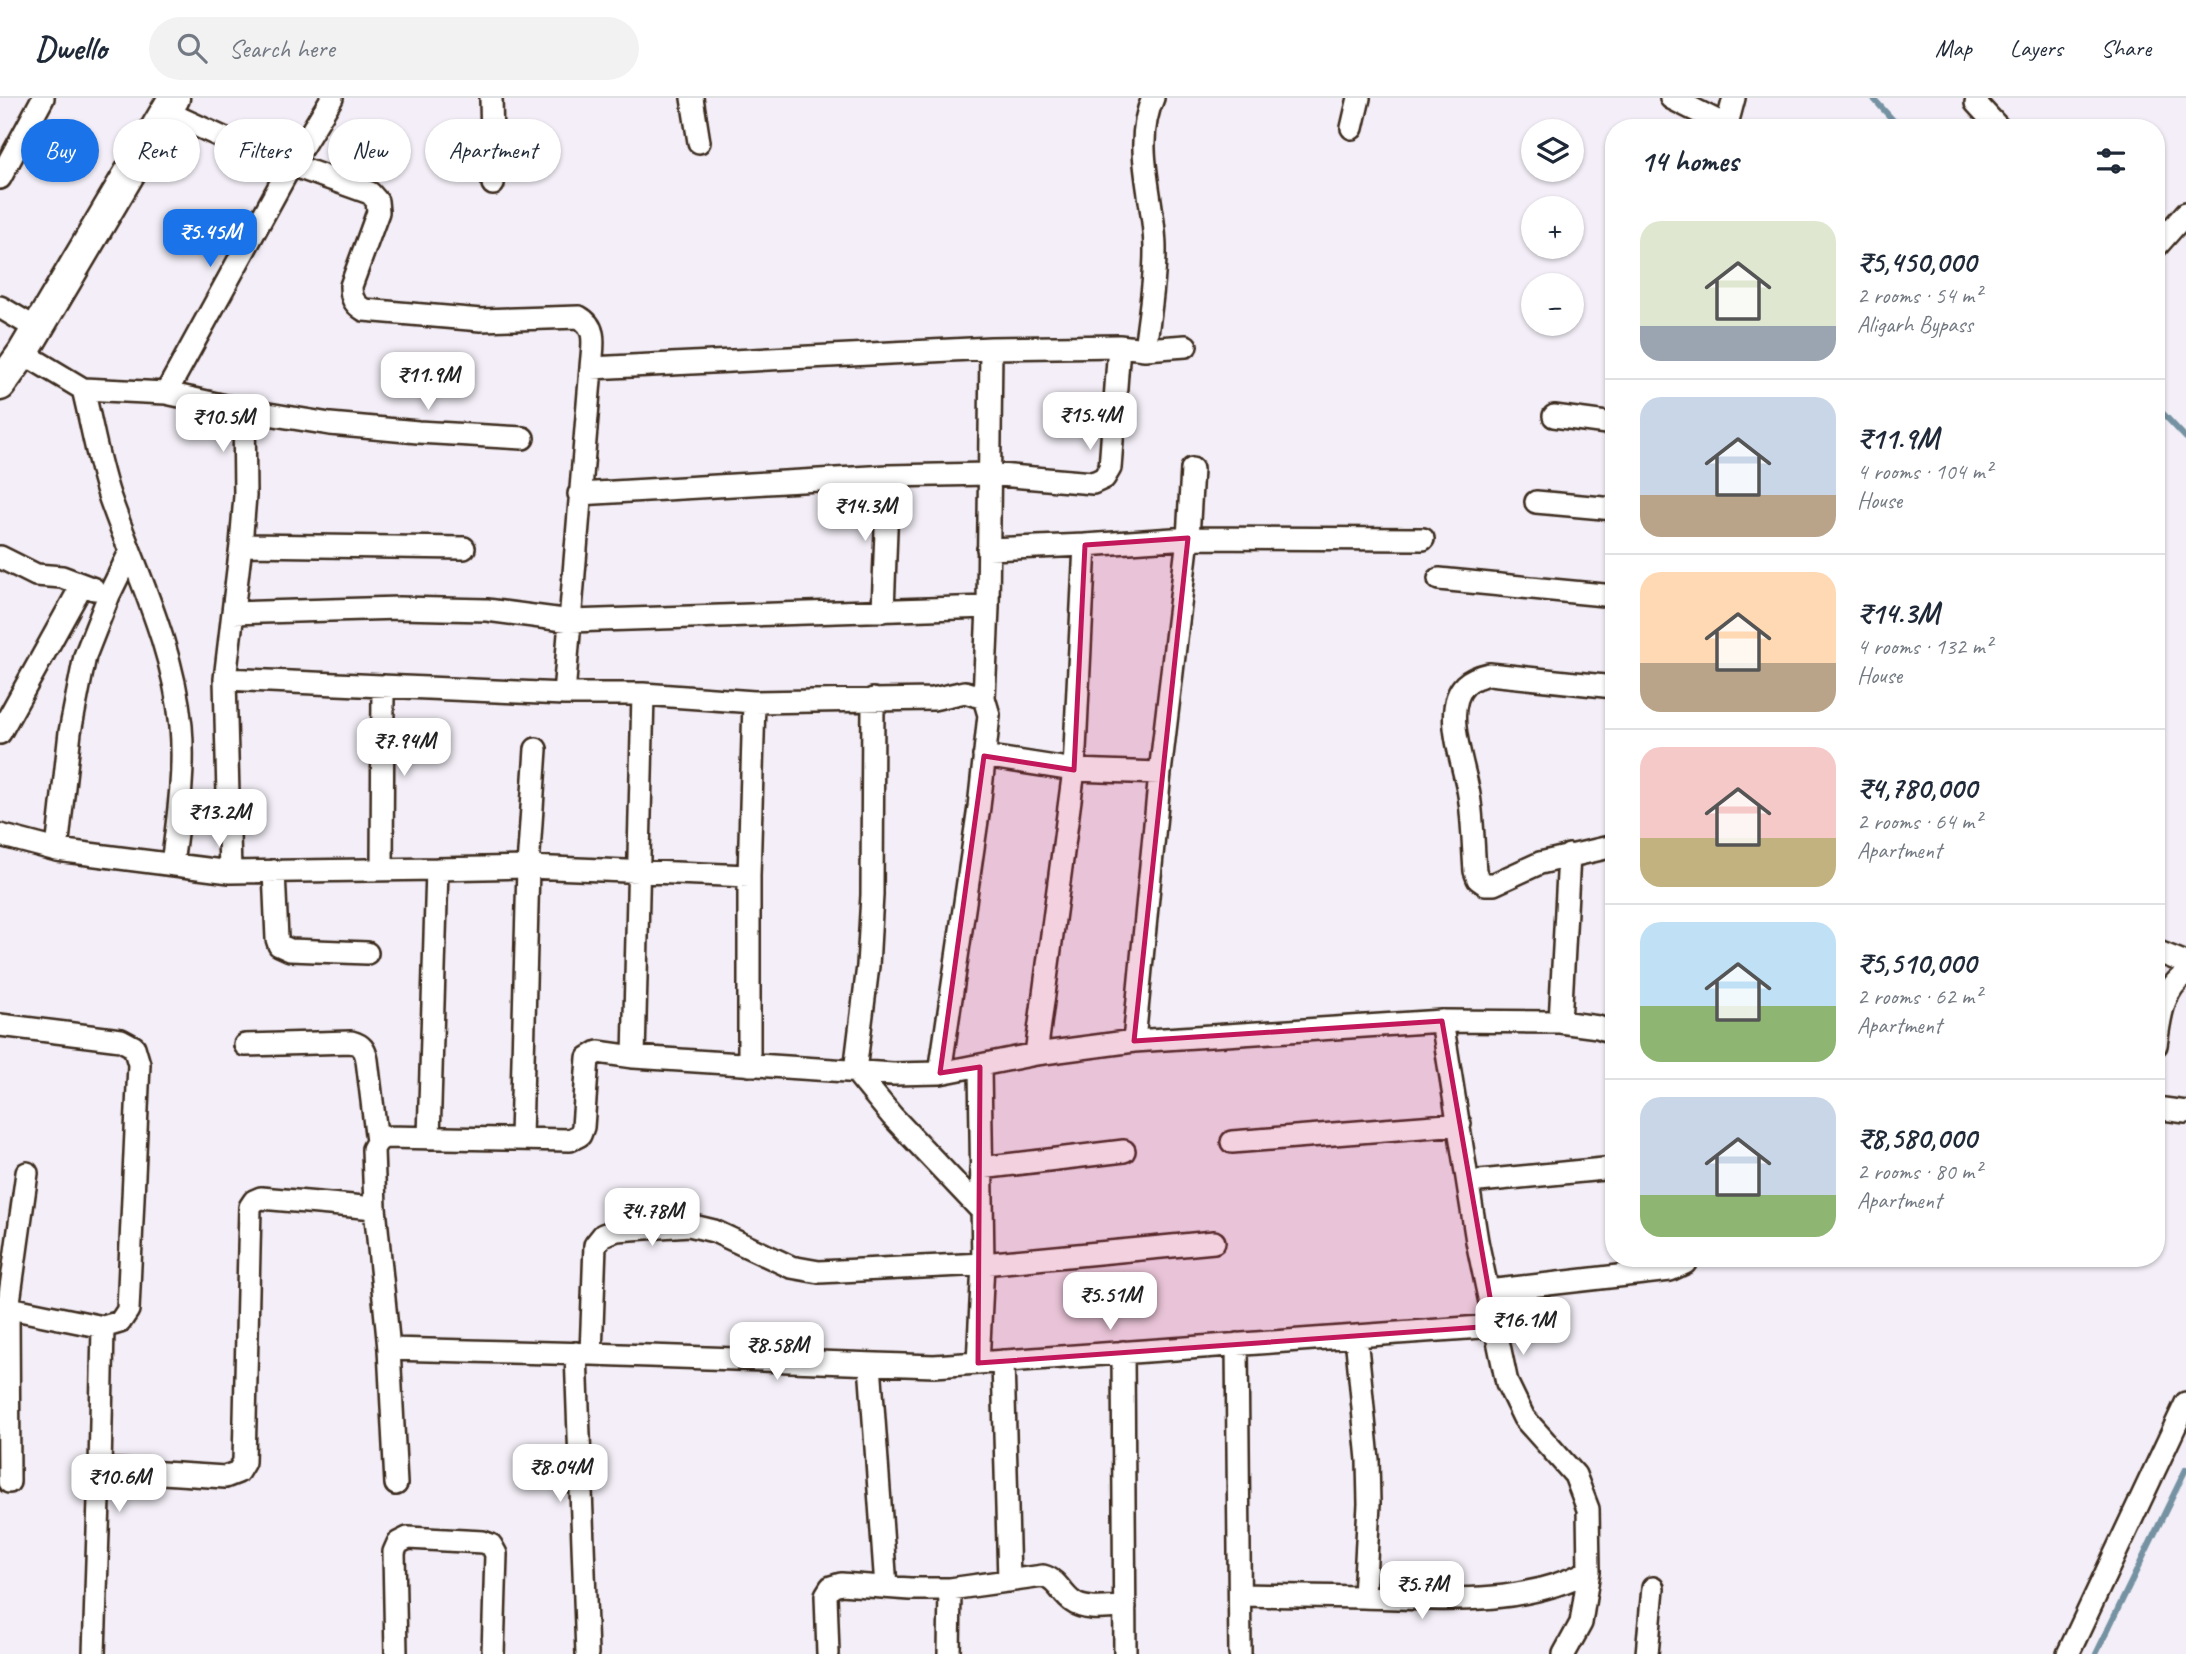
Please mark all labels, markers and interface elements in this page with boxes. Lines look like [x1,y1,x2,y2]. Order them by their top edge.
search box [149,17,639,80]
text: Dwello [35,27,107,69]
icon: search [173,29,211,67]
text: Search here [229,32,335,65]
text: Map [1935,33,1972,63]
text: Layers [2010,33,2063,63]
text: Share [2101,33,2151,63]
chip: Buy [21,119,99,182]
chip: Rent [113,119,200,182]
chip: Filters [214,119,314,182]
chip: New [328,119,411,182]
chip: Apartment [425,119,561,182]
map controls [1521,119,1584,336]
button: layers [1521,119,1584,182]
text: 14 homes [1640,142,1738,180]
icon: filters [2092,142,2130,180]
button: + [1521,196,1584,259]
pin: ₹5.45M [153,209,267,269]
text: ₹5.45M [179,217,241,246]
text: ₹5,450,000 [1857,243,1976,281]
icon: home [1696,249,1780,333]
button: − [1521,273,1584,336]
text: 2 rooms · 54 m² [1857,281,1981,310]
text: Aligarh Bypass [1857,310,1973,339]
pin: ₹11.9M [371,352,485,412]
text: ₹11.9M [397,360,459,389]
pin: ₹15.4M [1033,392,1147,452]
pin: ₹10.5M [166,394,280,454]
text: ₹15.4M [1059,400,1121,429]
text: ₹10.5M [192,402,254,431]
text: ₹11.9M [1857,419,1938,457]
icon: home [1696,425,1780,509]
text: 4 rooms · 104 m² [1857,457,1992,486]
pin: ₹14.3M [808,484,922,543]
text: House [1857,486,1902,515]
text: ₹14.3M [834,491,896,520]
text: ₹14.3M [1857,594,1939,632]
icon: home [1696,600,1780,684]
text: 4 rooms · 132 m² [1857,632,1992,661]
text: House [1857,661,1902,690]
pin: ₹7.94M [347,718,461,778]
text: ₹7.94M [373,726,435,755]
text: ₹4,780,000 [1857,769,1977,807]
icon: home [1696,775,1780,859]
pin: ₹13.2M [162,790,276,849]
text: ₹13.2M [188,797,250,826]
text: 2 rooms · 64 m² [1857,807,1981,836]
text: Apartment [1857,836,1942,865]
text: ₹5,510,000 [1857,944,1976,982]
icon: home [1696,950,1780,1034]
text: 2 rooms · 62 m² [1857,982,1981,1011]
text: Apartment [1857,1011,1942,1040]
text: ₹8,580,000 [1857,1119,1976,1157]
icon: home [1696,1125,1780,1209]
text: 2 rooms · 80 m² [1857,1157,1981,1186]
text: Apartment [1857,1186,1942,1215]
pin: ₹4.78M [595,1188,709,1248]
text: ₹4.78M [621,1196,683,1225]
pin: ₹5.51M [1053,1272,1167,1332]
text: ₹5.51M [1079,1280,1141,1309]
pin: ₹16.1M [1466,1298,1580,1357]
text: ₹16.1M [1491,1305,1555,1334]
pin: ₹8.58M [720,1322,834,1382]
text: ₹8.58M [746,1330,808,1359]
pin: ₹8.04M [503,1444,617,1504]
text: ₹8.04M [529,1452,591,1481]
pin: ₹10.6M [62,1454,176,1514]
text: ₹10.6M [87,1462,151,1491]
pin: ₹5.7M [1373,1562,1471,1621]
text: ₹5.7M [1396,1569,1448,1598]

